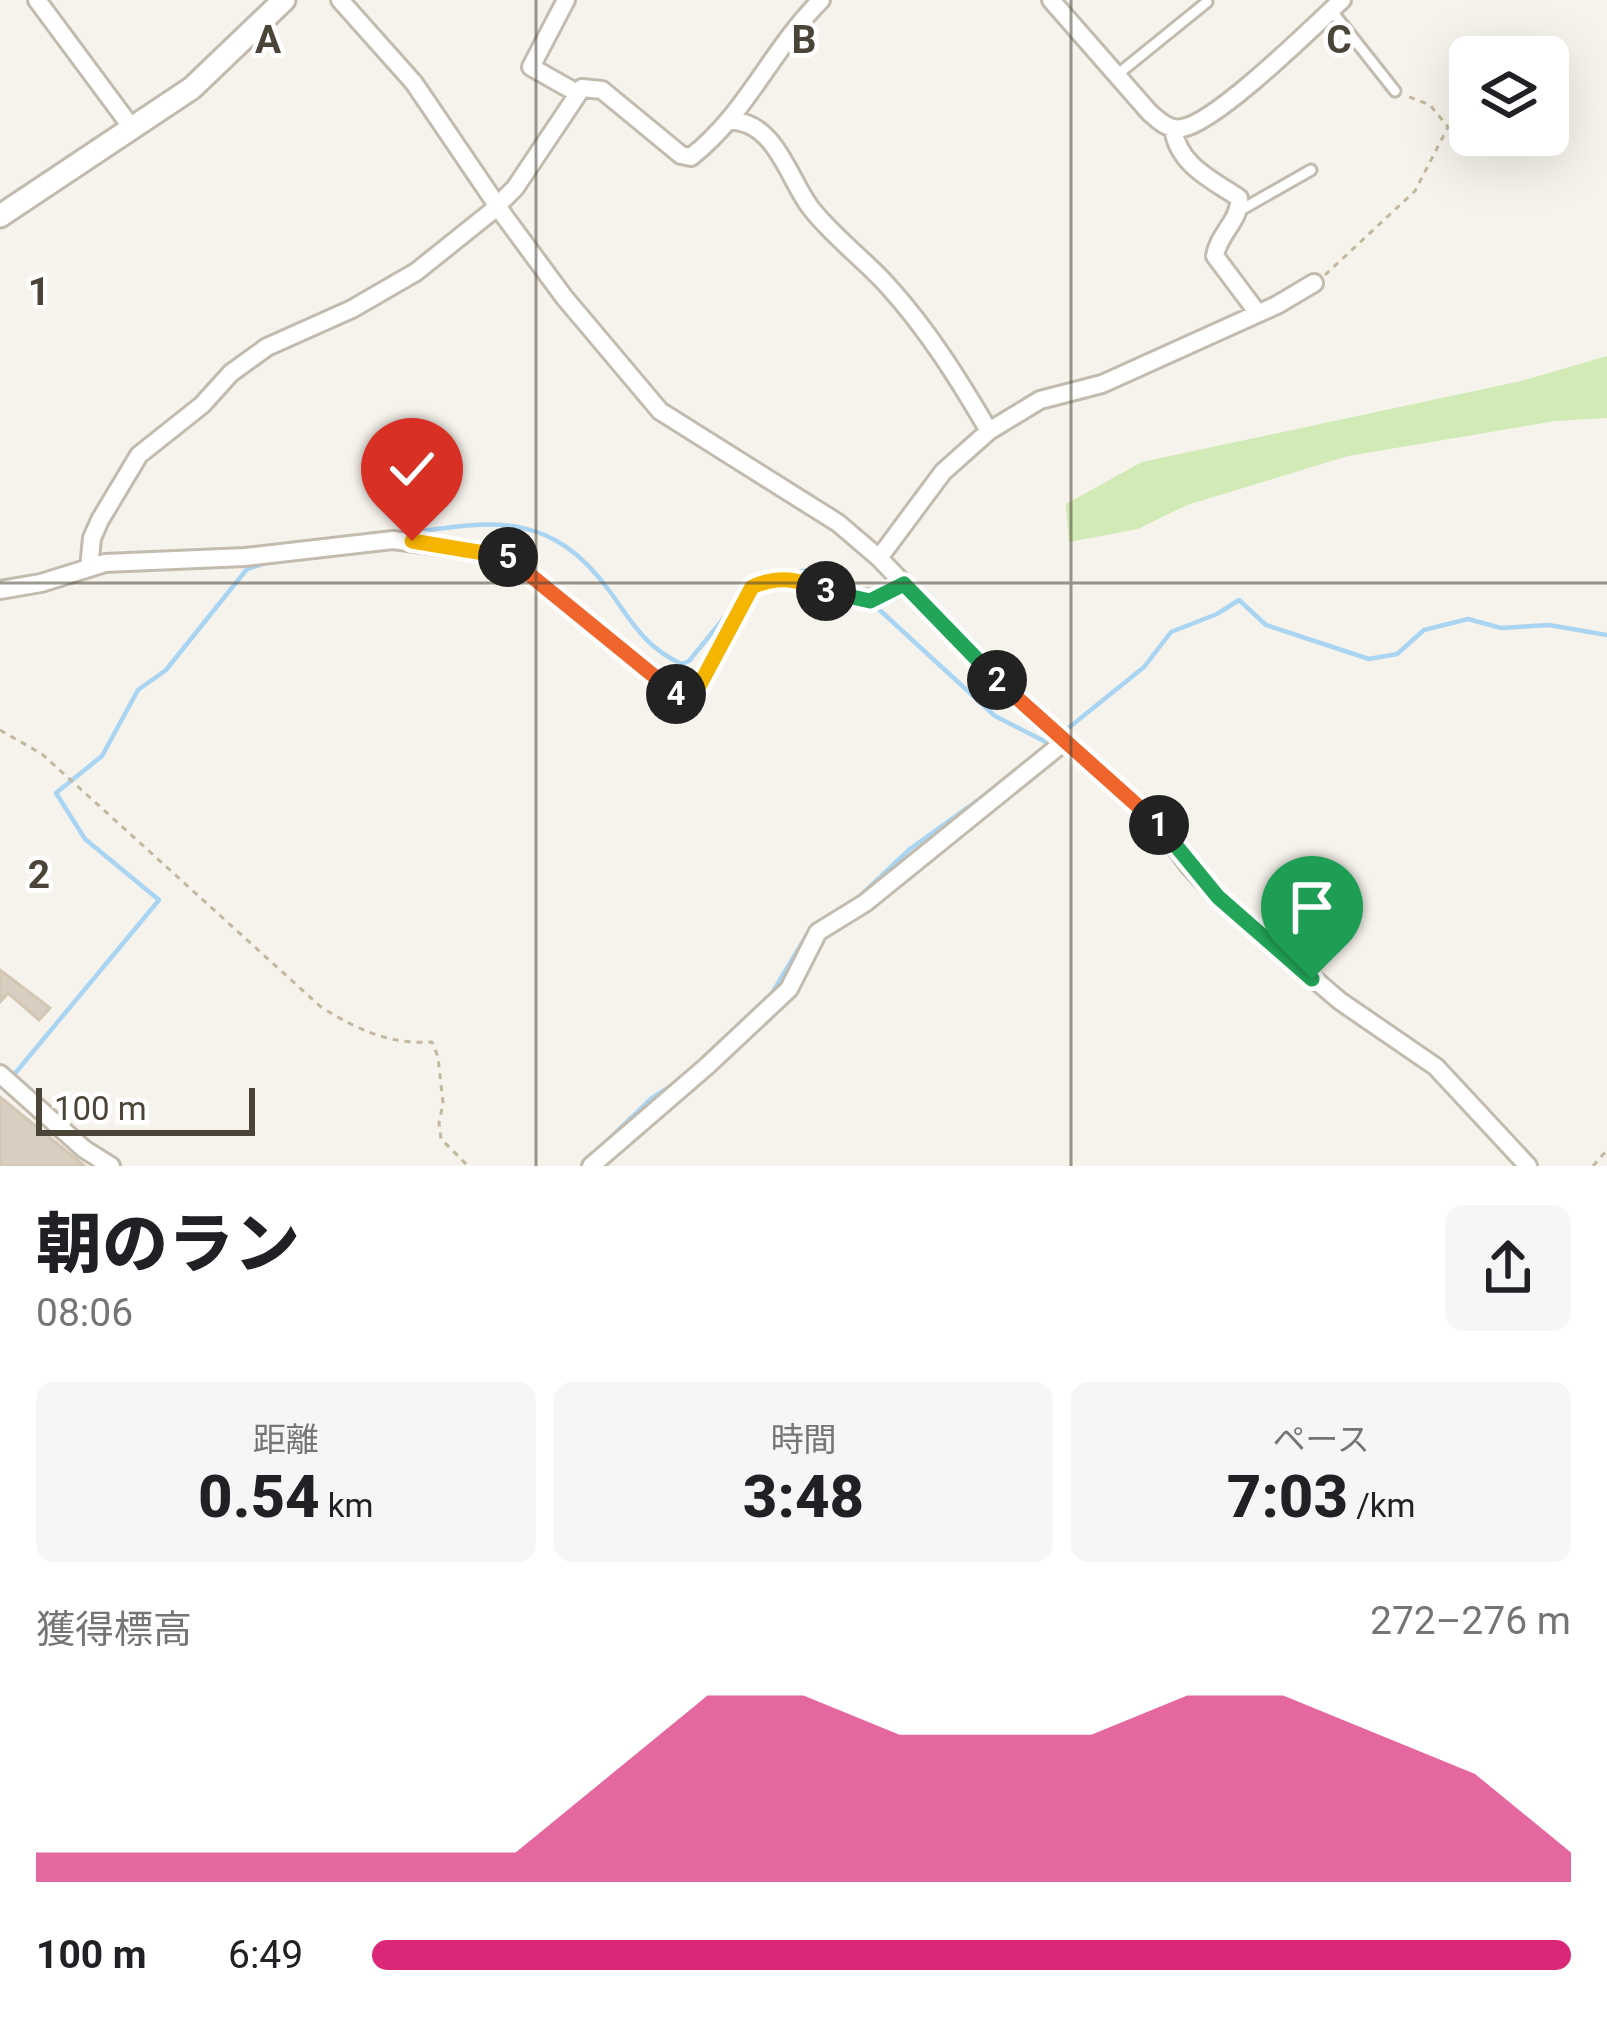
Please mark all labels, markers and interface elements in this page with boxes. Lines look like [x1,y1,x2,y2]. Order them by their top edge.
text: A [255,17,282,63]
text: B [792,17,816,63]
text: C [1326,17,1352,63]
map controls [1449,36,1569,156]
button: layers [1449,36,1569,156]
text: 1 [28,269,50,315]
pin [361,418,463,541]
icon: check [379,436,445,502]
pin: 5 [478,527,538,587]
text: 5 [499,537,517,576]
pin: 3 [796,561,856,621]
text: 3 [817,571,835,610]
pin: 2 [967,650,1027,710]
text: 2 [988,660,1006,699]
pin: 4 [646,664,706,724]
text: 4 [667,674,685,713]
pin: 1 [1129,795,1189,855]
text: 1 [1150,805,1168,844]
text: 2 [28,852,50,898]
pin [1261,856,1363,979]
icon: arrive [1279,874,1345,940]
scale bar [36,1082,255,1135]
text: 100 m [54,1089,147,1128]
button: share [1445,1205,1571,1331]
text: 朝のラン [36,1206,300,1283]
text: 08:06 [36,1290,133,1336]
text: 距離 [253,1420,319,1459]
text: 時間 [770,1420,836,1459]
text: ペース [1272,1420,1370,1459]
text: 0.54 [198,1461,320,1532]
text: 3:48 [743,1461,864,1532]
text: 7:03 [1227,1461,1348,1532]
text: km [320,1486,374,1525]
text: /km [1348,1486,1416,1525]
text: 272–276 m [1370,1598,1571,1644]
text: 獲得標高 [36,1607,192,1653]
text: 100 m [36,1932,147,1978]
text: 6:49 [228,1932,303,1978]

